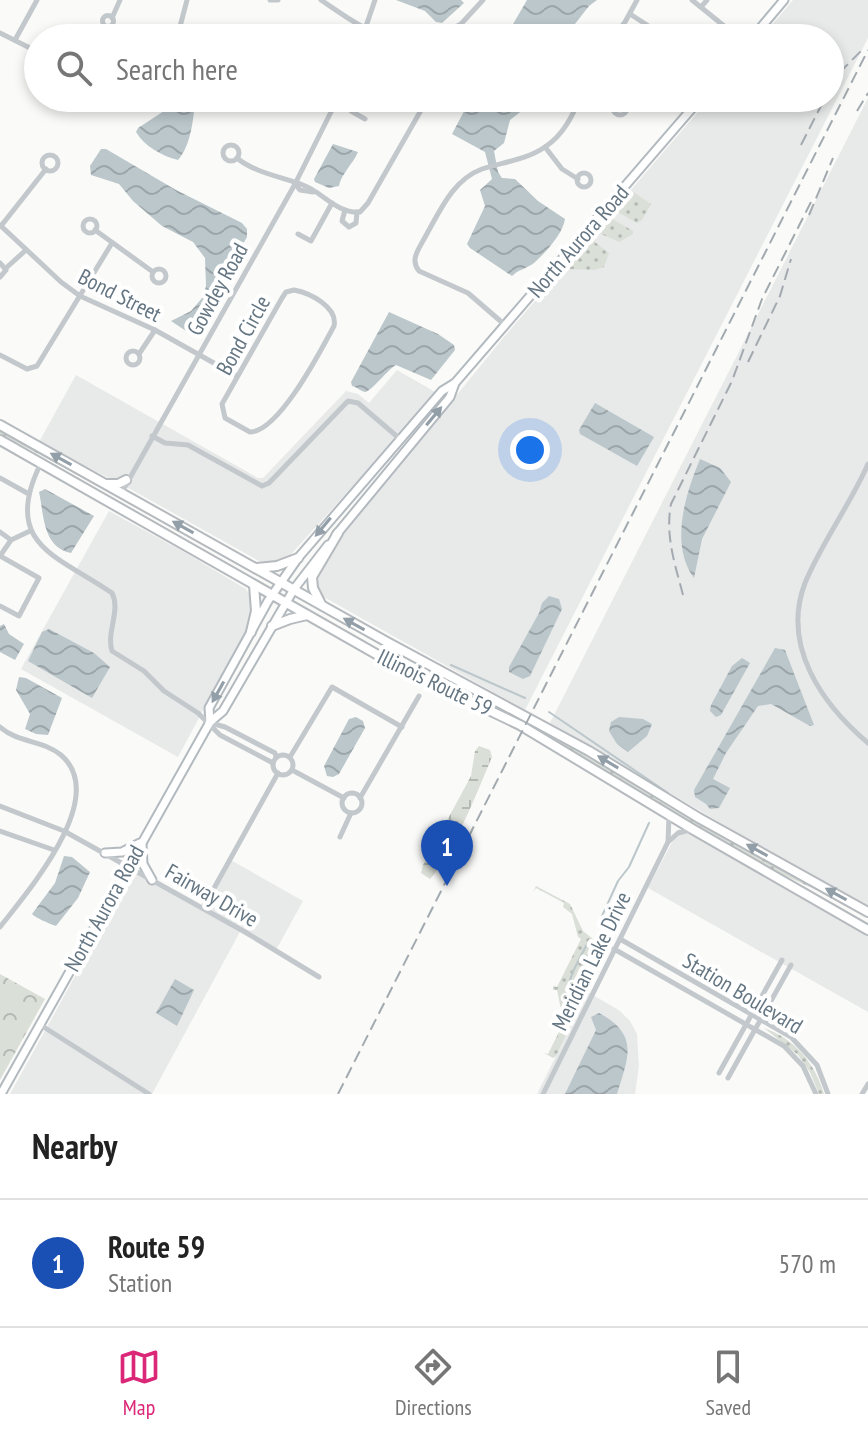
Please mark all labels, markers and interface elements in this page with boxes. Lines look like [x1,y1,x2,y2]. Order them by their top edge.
search box [24,24,844,112]
icon: search [52,46,96,90]
text: Search here [116,49,238,88]
street label: North Aurora Road [521,179,635,303]
street label: Gowdey Road [180,238,254,340]
street label: Bond Street [74,262,166,328]
street label: Bond Circle [210,290,276,380]
one-way arrow [425,406,442,426]
your location [510,430,550,470]
one-way arrow [50,452,72,466]
one-way arrow [315,517,332,537]
one-way arrow [172,520,194,534]
one-way arrow [343,617,365,631]
street label: Illinois Route 59 [373,642,497,722]
one-way arrow [211,681,225,703]
one-way arrow [597,755,619,769]
pin: 1 [421,820,473,886]
street label: North Aurora Road [58,840,150,976]
one-way arrow [745,843,768,857]
street label: Fairway Drive [161,857,263,933]
street label: Meridian Lake Drive [545,887,637,1035]
one-way arrow [825,887,847,901]
street label: Station Boulevard [678,946,808,1040]
text: Nearby [32,1124,117,1168]
text: Route 59 [108,1227,205,1266]
text: 1 [52,1247,64,1280]
text: 570 m [778,1247,836,1280]
text: Station [108,1266,172,1299]
tab: Map [117,1345,161,1421]
tab: Directions [395,1345,472,1421]
tab: Saved [706,1345,751,1421]

